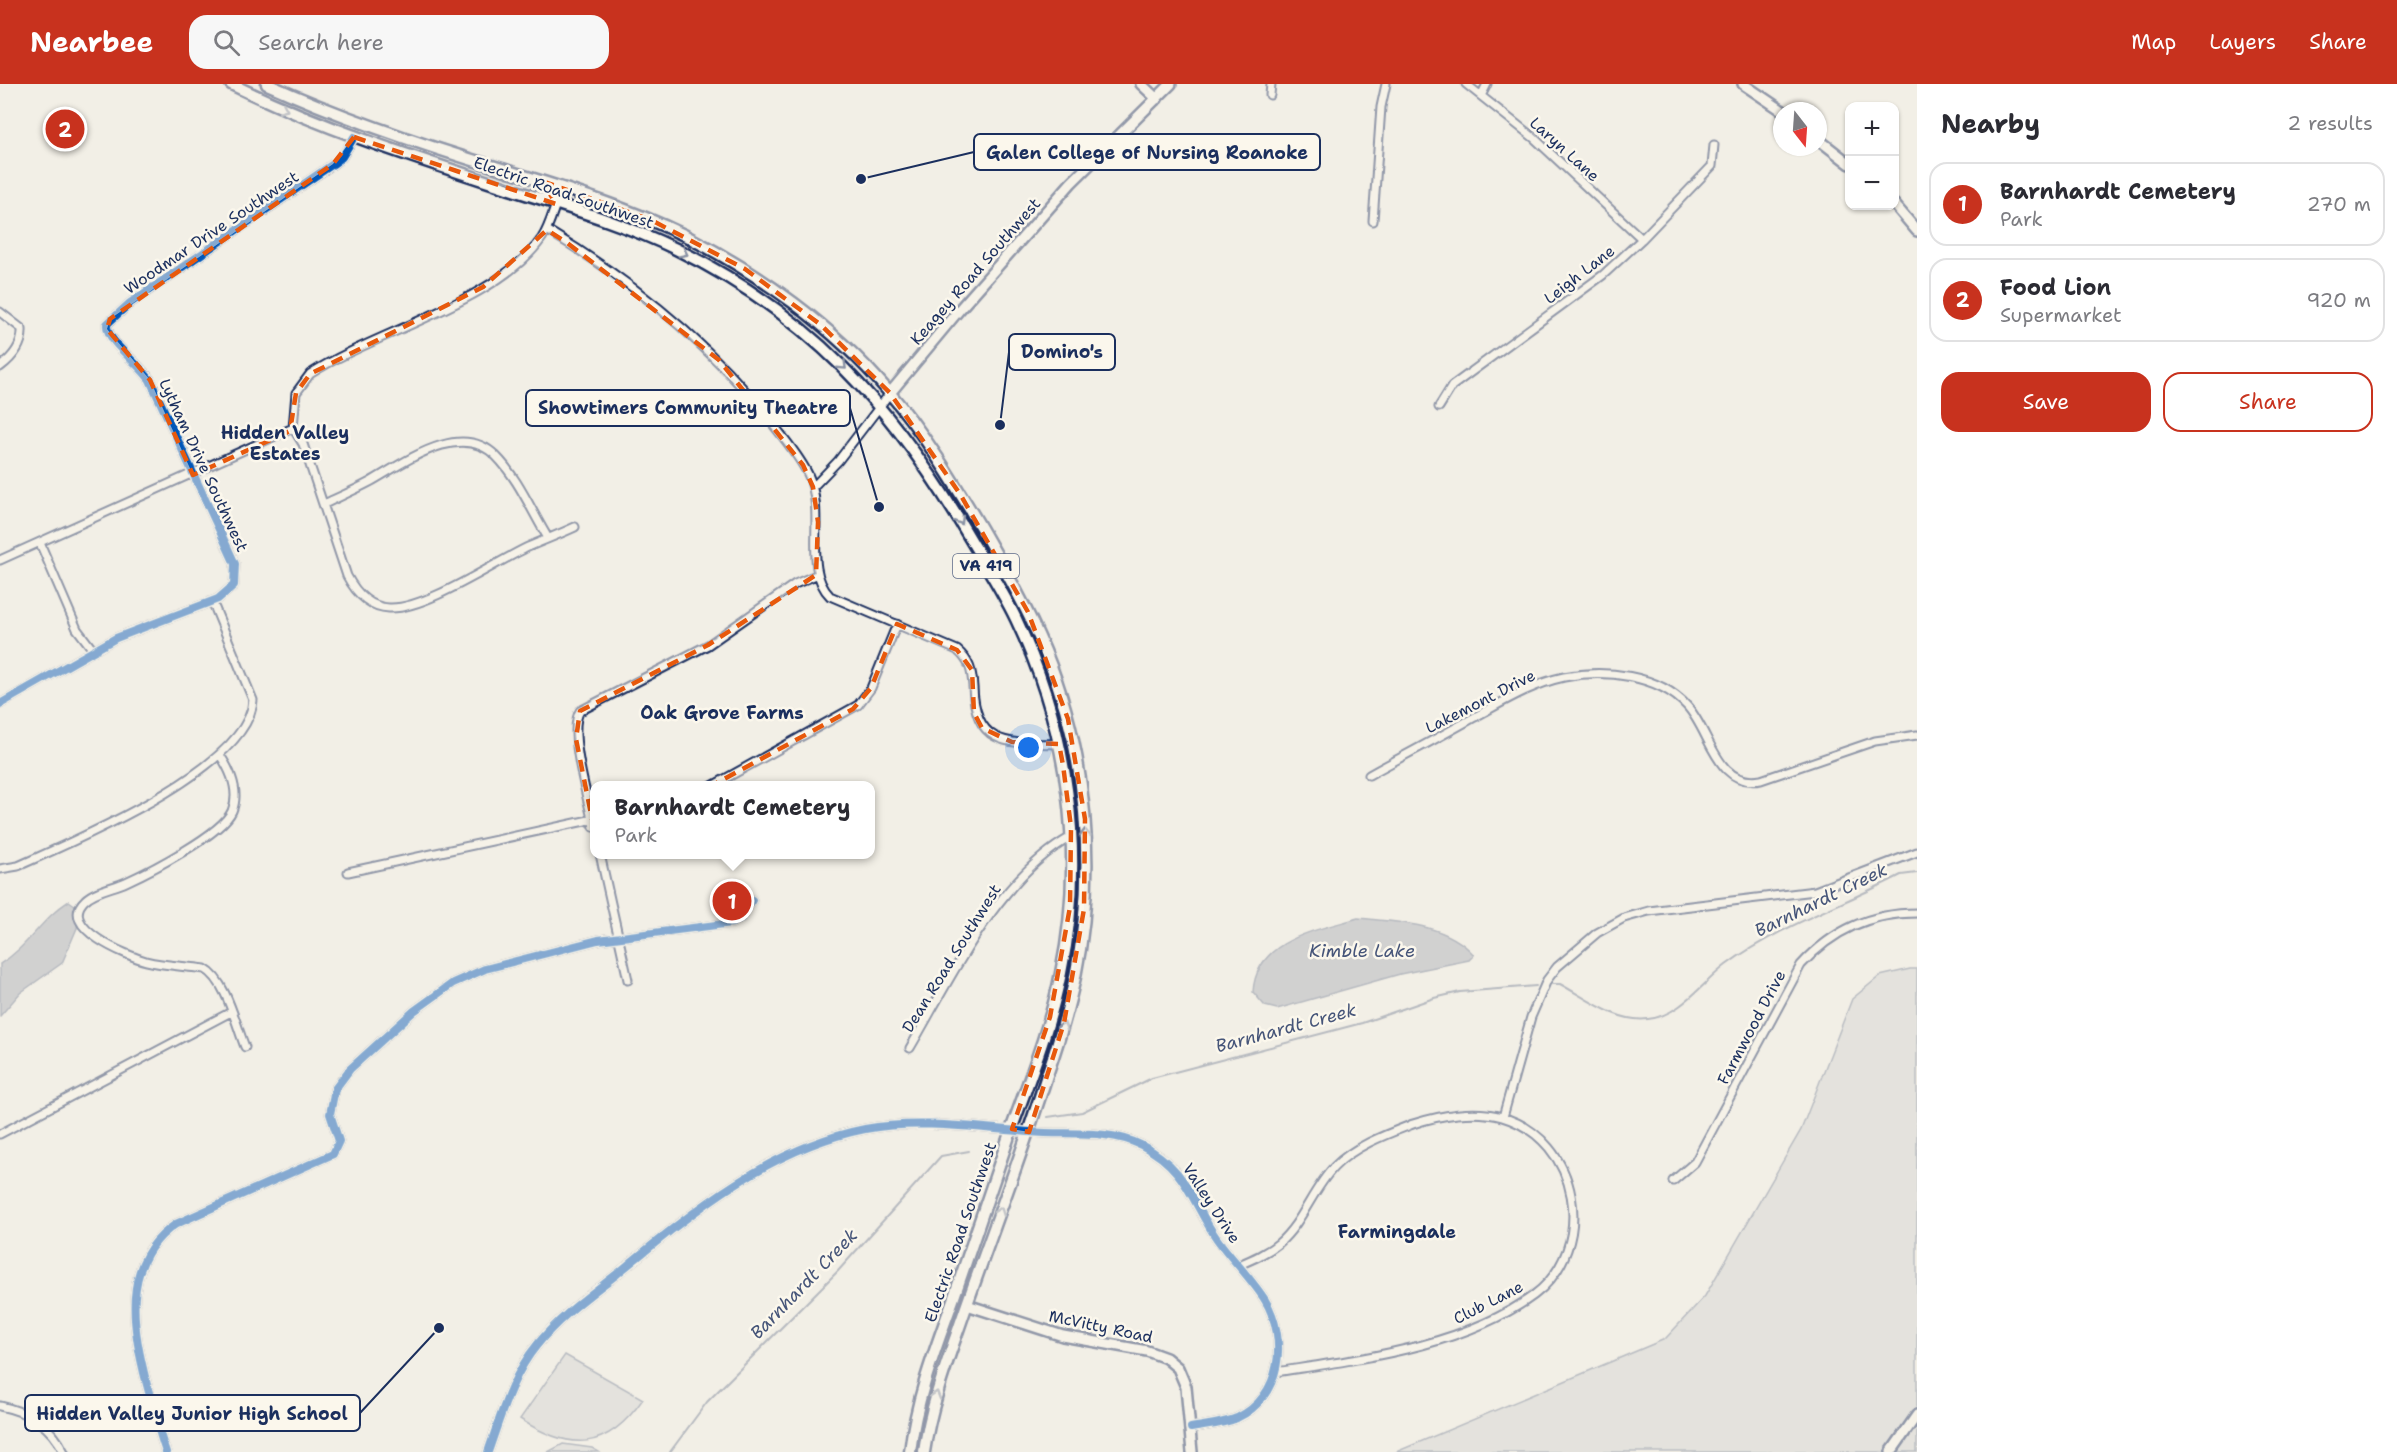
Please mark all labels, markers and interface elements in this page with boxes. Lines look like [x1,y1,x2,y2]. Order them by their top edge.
search box [189,15,609,69]
text: Nearbee [30,23,153,61]
icon: search [210,26,243,59]
text: Search here [258,28,384,57]
text: Map [2131,28,2176,56]
text: Layers [2209,28,2276,56]
text: Share [2309,28,2367,56]
one-way arrow [278,102,289,114]
north arrow [1773,102,1827,156]
map controls [1845,102,1899,210]
button: + [1845,102,1899,156]
pin: 2 [46,106,84,152]
text: Nearby [1941,106,2040,141]
text: 2 results [2287,110,2373,136]
street label: Laryn Lane [1525,112,1604,186]
callout: Galen College of Nursing Roanoke [974,134,1320,170]
text: Galen College of Nursing Roanoke [986,141,1308,165]
street label: Electric Road Southwest [471,152,657,233]
button: − [1845,156,1899,210]
street label: Woodmar Drive Southwest [120,166,303,299]
text: Barnhardt Cemetery [2000,177,2236,206]
text: 1 [1958,191,1967,217]
text: 270 m [2307,191,2371,217]
street label: Keagey Road Southwest [906,193,1045,349]
text: Park [2000,206,2043,232]
street label: Leigh Lane [1540,240,1619,309]
one-way arrow [678,246,689,258]
text: Food Lion [2000,273,2111,302]
text: 2 [1956,287,1970,313]
text: 920 m [2307,287,2371,313]
text: Supermarket [2000,302,2122,328]
callout: Domino's [1009,334,1115,370]
text: Domino's [1021,340,1103,364]
one-way arrow [836,359,846,370]
button: Save [1941,372,2151,432]
button: Share [2163,372,2373,432]
street label: Lytham Drive Southwest [154,375,253,555]
callout: Showtimers Community Theatre [526,390,850,426]
text: Showtimers Community Theatre [538,396,838,420]
district label: Hidden Valley Estates [221,421,349,466]
one-way arrow [952,515,964,525]
road number: VA 419 [953,554,1019,578]
street label: Lakemont Drive [1422,665,1539,738]
district label: Oak Grove Farms [640,701,804,725]
your location [1014,733,1043,762]
popup [590,781,875,859]
text: Barnhardt Cemetery [615,793,850,822]
text: Park [615,822,658,848]
one-way arrow [1079,829,1092,838]
water label: Barnhardt Creek [1751,857,1892,943]
pin: 1 [712,878,752,924]
street label: Dean Road Southwest [897,880,1006,1036]
water label: Kimble Lake [1309,939,1415,963]
street label: Farmwood Drive [1712,966,1790,1088]
water label: Barnhardt Creek [1213,997,1360,1058]
one-way arrow [1056,1021,1068,1032]
street label: Electric Road Southwest [920,1139,1001,1325]
street label: Valley Drive [1178,1159,1245,1247]
one-way arrow [993,1206,1006,1217]
district label: Farmingdale [1338,1220,1456,1244]
water label: Barnhardt Creek [745,1223,863,1344]
street label: Club Lane [1450,1276,1527,1329]
street label: McVitty Road [1047,1305,1155,1348]
one-way arrow [929,1390,941,1401]
callout: Hidden Valley Junior High School [25,1395,360,1431]
text: Hidden Valley Junior High School [36,1402,348,1426]

